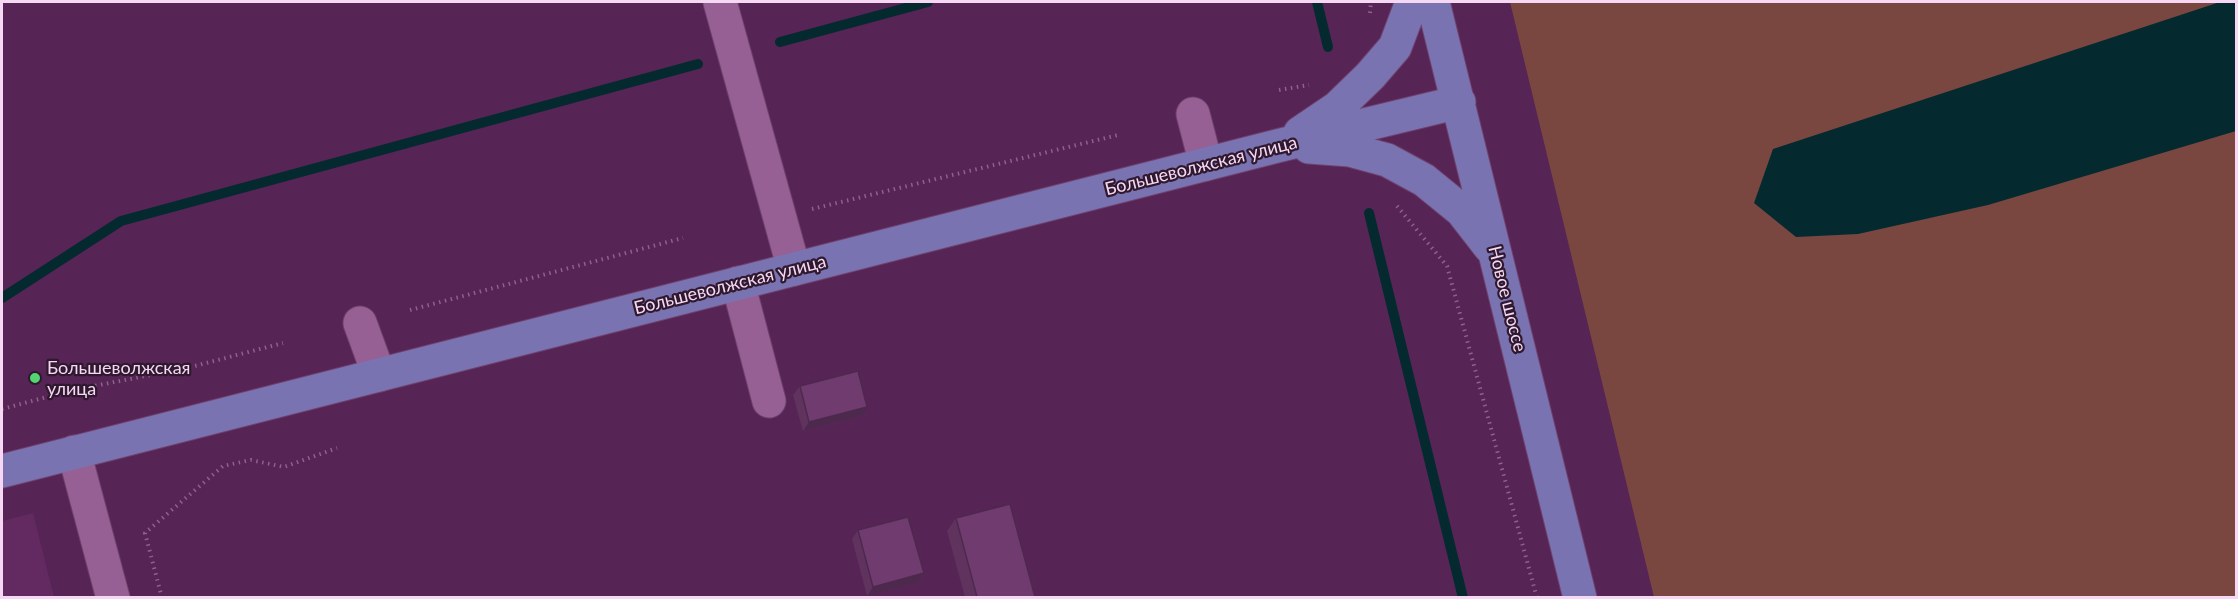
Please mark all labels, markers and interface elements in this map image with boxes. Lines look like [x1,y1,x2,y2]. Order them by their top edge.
street label: Большеволжская улица [1103,132,1299,200]
street label: Новое шоссе [1483,244,1531,354]
street label: Большеволжская улица [632,251,828,319]
place label: Большеволжская улица [47,357,190,400]
marker: Большеволжская улица [28,371,42,385]

